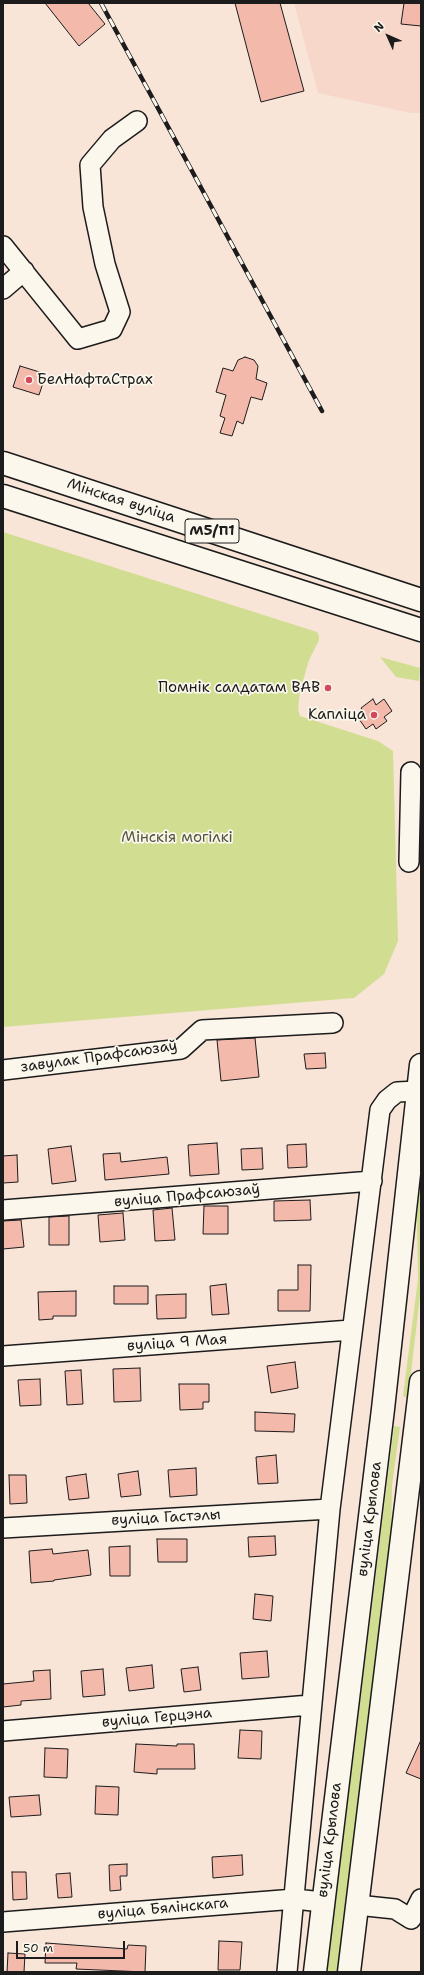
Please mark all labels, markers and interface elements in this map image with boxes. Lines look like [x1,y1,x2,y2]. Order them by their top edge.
north arrow [368,16,408,56]
text: N [371,19,388,36]
place label: БелНафтаСтрах [37,371,153,389]
marker: БелНафтаСтрах [24,375,34,385]
street label: Мінская вуліца [65,475,177,527]
road number: М5/П1 [185,519,239,543]
place label: Помнік салдатам ВАВ [158,679,320,697]
marker: Помнік салдатам ВАВ [323,683,333,693]
place label: Капліца [308,706,366,724]
marker: Капліца [369,710,379,720]
park label: Мінскія могілкі [121,829,233,847]
street label: завулак Прафсаюзаў [20,1037,178,1077]
street label: вуліца Прафсаюзаў [113,1181,261,1211]
street label: вуліца 9 Мая [126,1331,228,1355]
street label: вуліца Крылова [354,1460,386,1578]
street label: вуліца Гастэлы [111,1506,221,1530]
street label: вуліца Герцэна [101,1704,213,1732]
street label: вуліца Крылова [314,1781,346,1899]
street label: вуліца Бялінскага [97,1894,229,1924]
scale bar [18,1933,127,1959]
text: 50 m [23,1940,53,1956]

